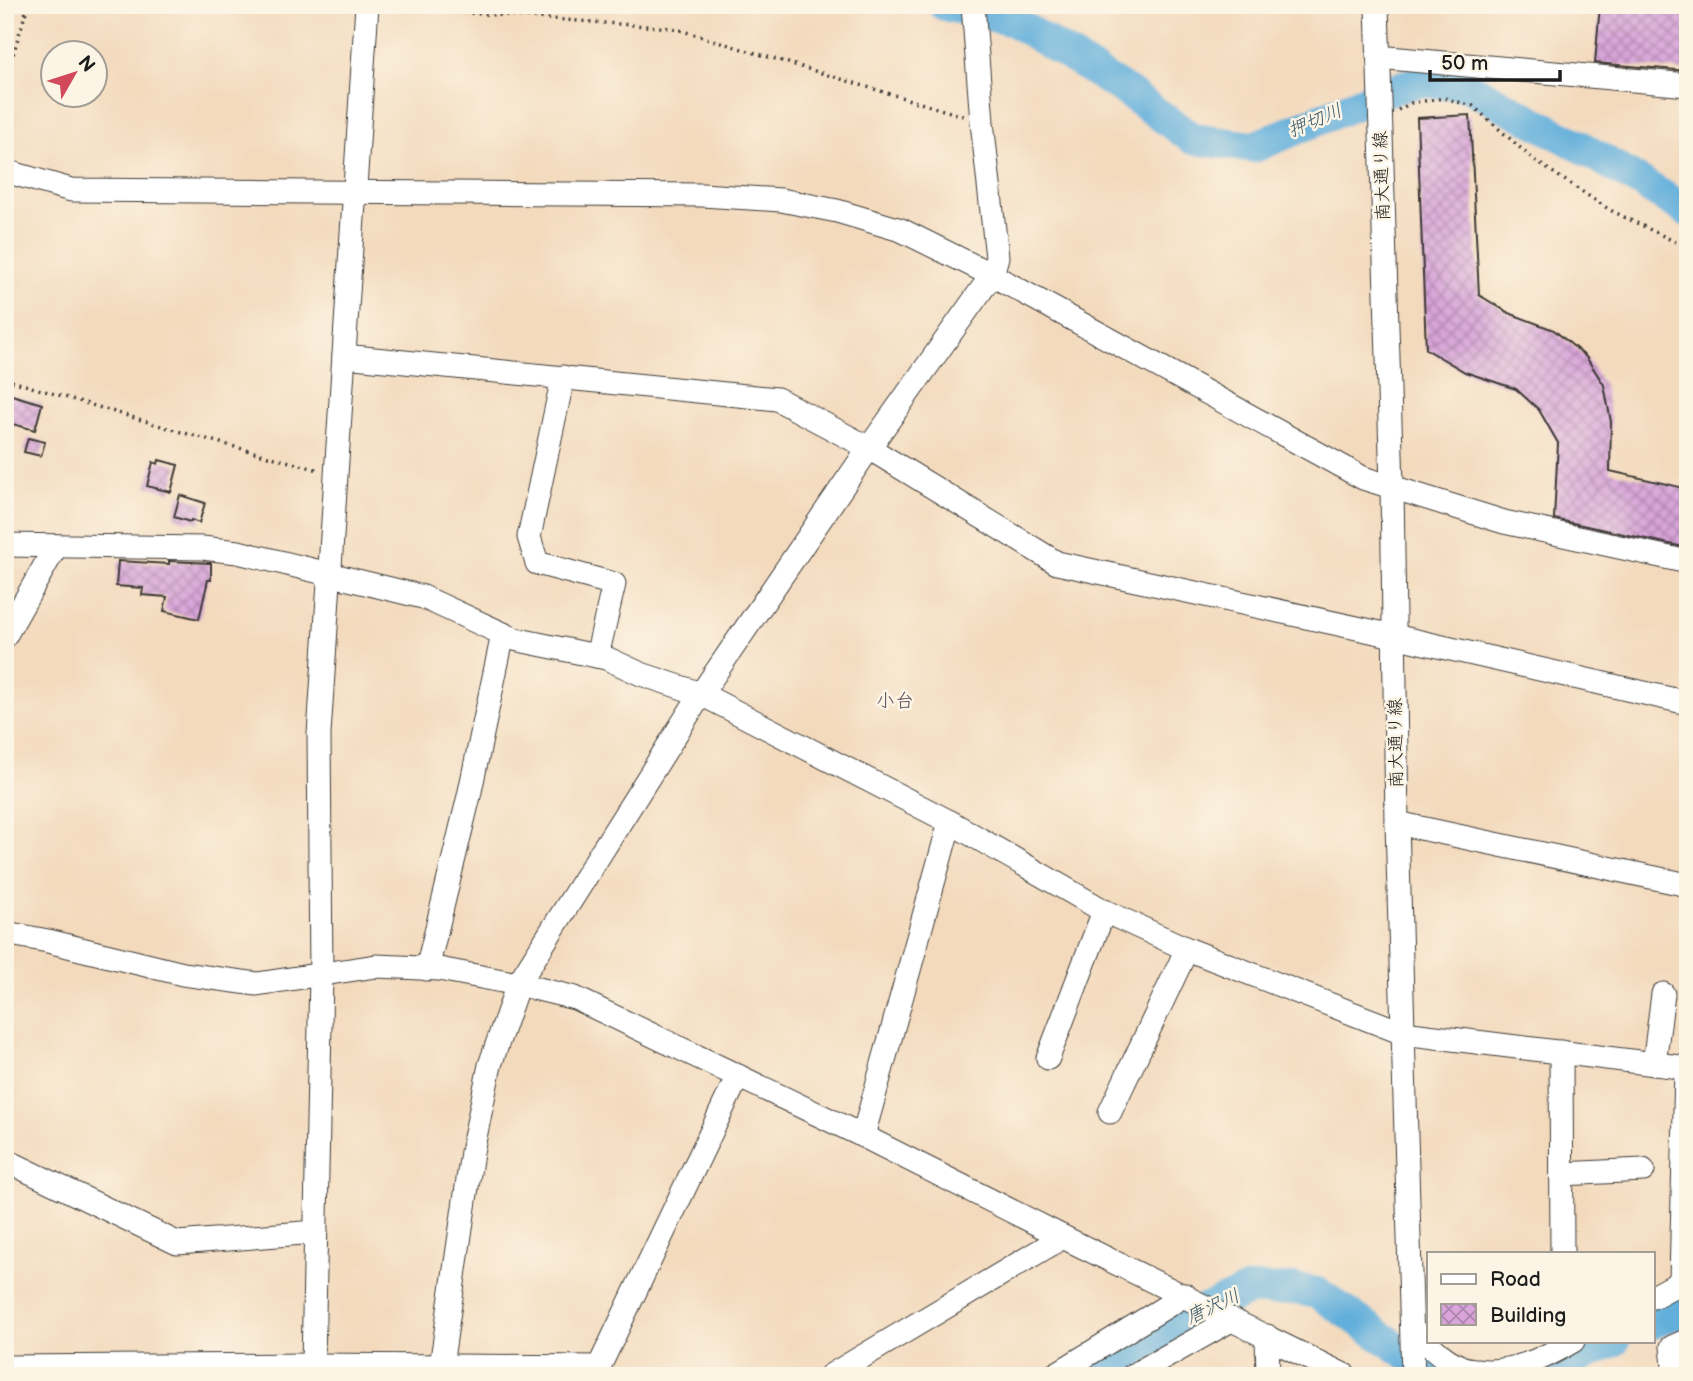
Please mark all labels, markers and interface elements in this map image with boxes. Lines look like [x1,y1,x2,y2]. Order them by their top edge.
north arrow [38,38,108,108]
scale bar [1430,38,1560,82]
text: N [73,51,99,77]
text: 50 m [1441,51,1488,76]
water label: 押切川 [1284,99,1346,143]
street label: 南大通り線 [1370,131,1394,221]
district label: 小台 [876,690,914,713]
street label: 南大通り線 [1385,698,1407,788]
legend [1427,1252,1654,1342]
text: Road [1490,1267,1541,1292]
water label: 唐沢川 [1182,1285,1244,1329]
text: Building [1490,1303,1566,1328]

